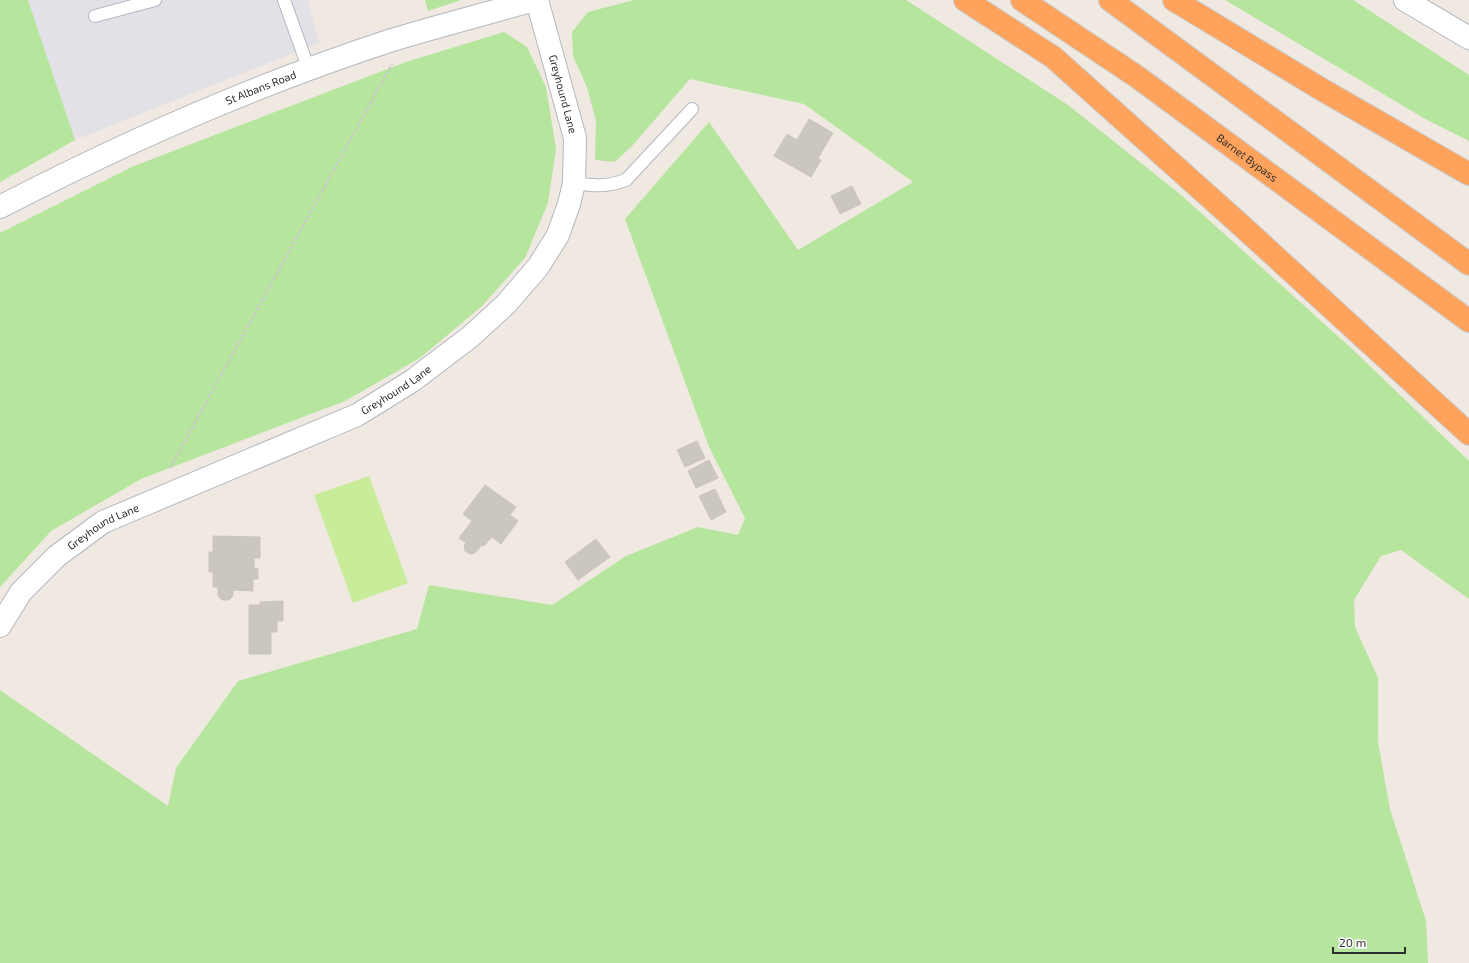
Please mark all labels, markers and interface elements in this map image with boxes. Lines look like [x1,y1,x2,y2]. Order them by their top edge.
street label: Greyhound Lane [547,53,580,135]
street label: St Albans Road [223,67,298,107]
street label: Barnet Bypass [1214,131,1281,184]
street label: Greyhound Lane [358,362,433,417]
street label: Greyhound Lane [65,501,141,552]
scale bar [1333,929,1405,955]
text: 20 m [1339,935,1366,949]

